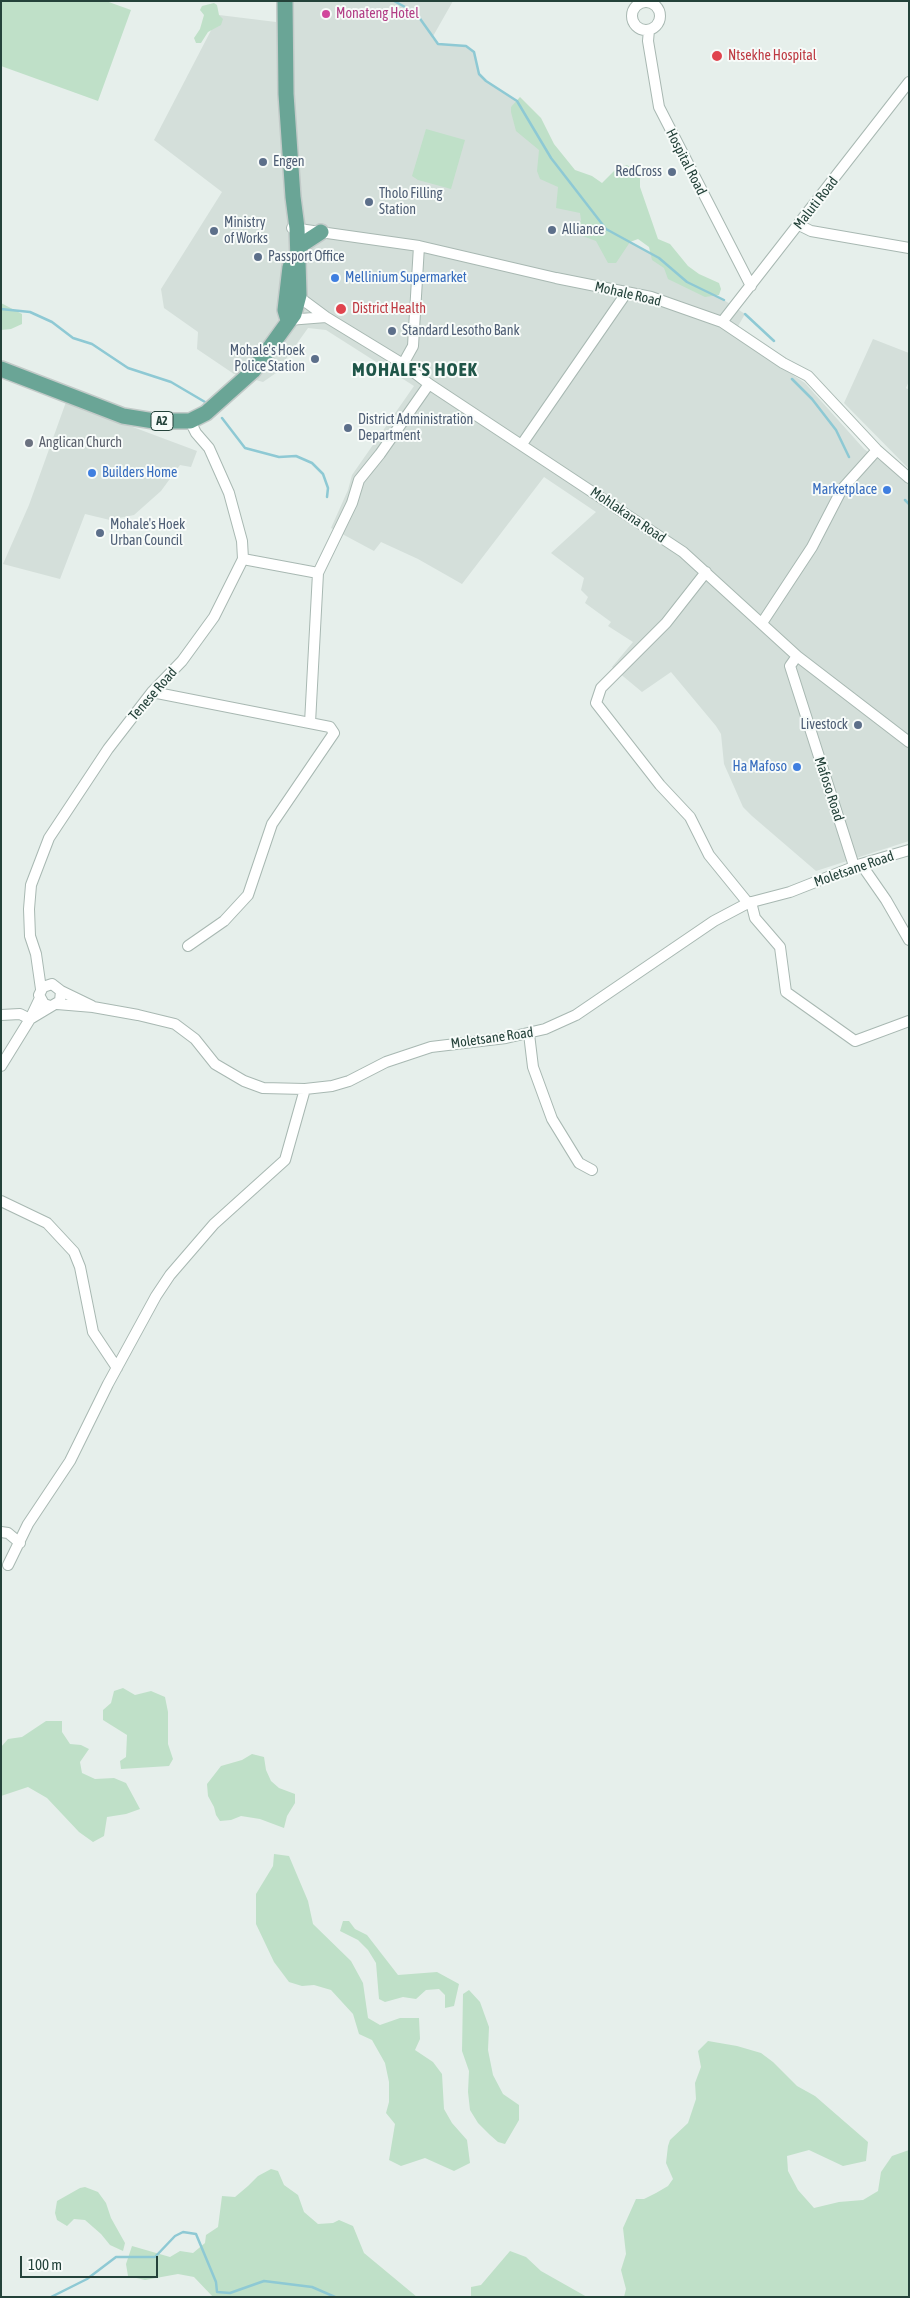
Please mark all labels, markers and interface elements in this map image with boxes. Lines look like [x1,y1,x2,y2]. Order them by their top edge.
place label: Monateng Hotel [336,6,419,22]
marker: Monateng Hotel [320,8,332,20]
place label: Ntsekhe Hospital [728,48,817,64]
marker: Ntsekhe Hospital [710,49,724,63]
street label: Hospital Road [662,126,710,198]
place label: Engen [273,154,305,170]
marker: Engen [257,156,269,168]
place label: RedCross [615,164,662,180]
marker: RedCross [666,166,678,178]
street label: Maluti Road [790,173,842,233]
place label: Tholo Filling Station [379,186,443,218]
marker: Tholo Filling Station [363,196,375,208]
place label: Ministry of Works [224,215,268,248]
place label: Alliance [562,222,604,238]
marker: Alliance [546,224,558,236]
marker: Ministry of Works [208,225,220,237]
place label: Passport Office [268,249,345,265]
marker: Passport Office [252,251,264,263]
place label: Mellinium Supermarket [345,270,467,286]
marker: Mellinium Supermarket [329,272,341,284]
street label: Mohale Road [593,278,663,310]
place label: District Health [352,301,426,317]
marker: District Health [334,302,348,316]
place label: Standard Lesotho Bank [402,323,520,339]
marker: Standard Lesotho Bank [386,325,398,337]
place label: Mohale's Hoek Police Station [230,343,305,376]
marker: Mohale's Hoek Police Station [309,353,321,365]
district label: MOHALE'S HOEK [350,359,480,381]
road number: A2 [151,412,173,431]
place label: District Administration Department [358,412,473,444]
marker: District Administration Department [342,422,354,434]
place label: Anglican Church [39,435,122,451]
marker: Anglican Church [23,437,35,449]
place label: Builders Home [102,465,177,481]
marker: Builders Home [86,467,98,479]
place label: Marketplace [812,482,877,498]
street label: Mohlakana Road [587,484,669,546]
marker: Marketplace [881,484,893,496]
place label: Mohale's Hoek Urban Council [110,517,185,550]
marker: Mohale's Hoek Urban Council [94,527,106,539]
street label: Tenese Road [125,664,181,724]
place label: Livestock [801,717,848,733]
marker: Livestock [852,719,864,731]
street label: Mafoso Road [811,755,847,823]
place label: Ha Mafoso [733,759,787,775]
marker: Ha Mafoso [791,761,803,773]
street label: Moletsane Road [812,848,896,890]
street label: Moletsane Road [450,1024,534,1052]
scale bar [22,2246,160,2278]
text: 100 m [28,2256,62,2273]

